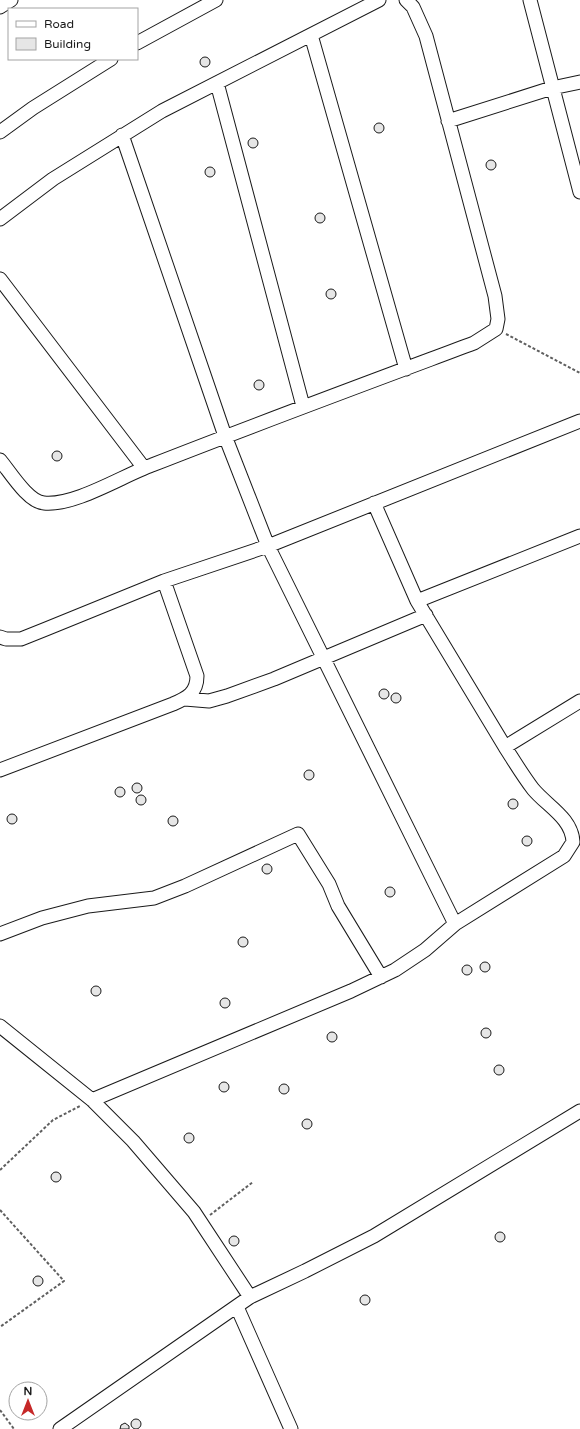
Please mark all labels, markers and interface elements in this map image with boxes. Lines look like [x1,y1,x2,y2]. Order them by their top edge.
legend [8,8,138,60]
text: Road [44,17,74,31]
text: Building [44,37,91,51]
north arrow [8,1381,48,1421]
text: N [24,1385,32,1398]

